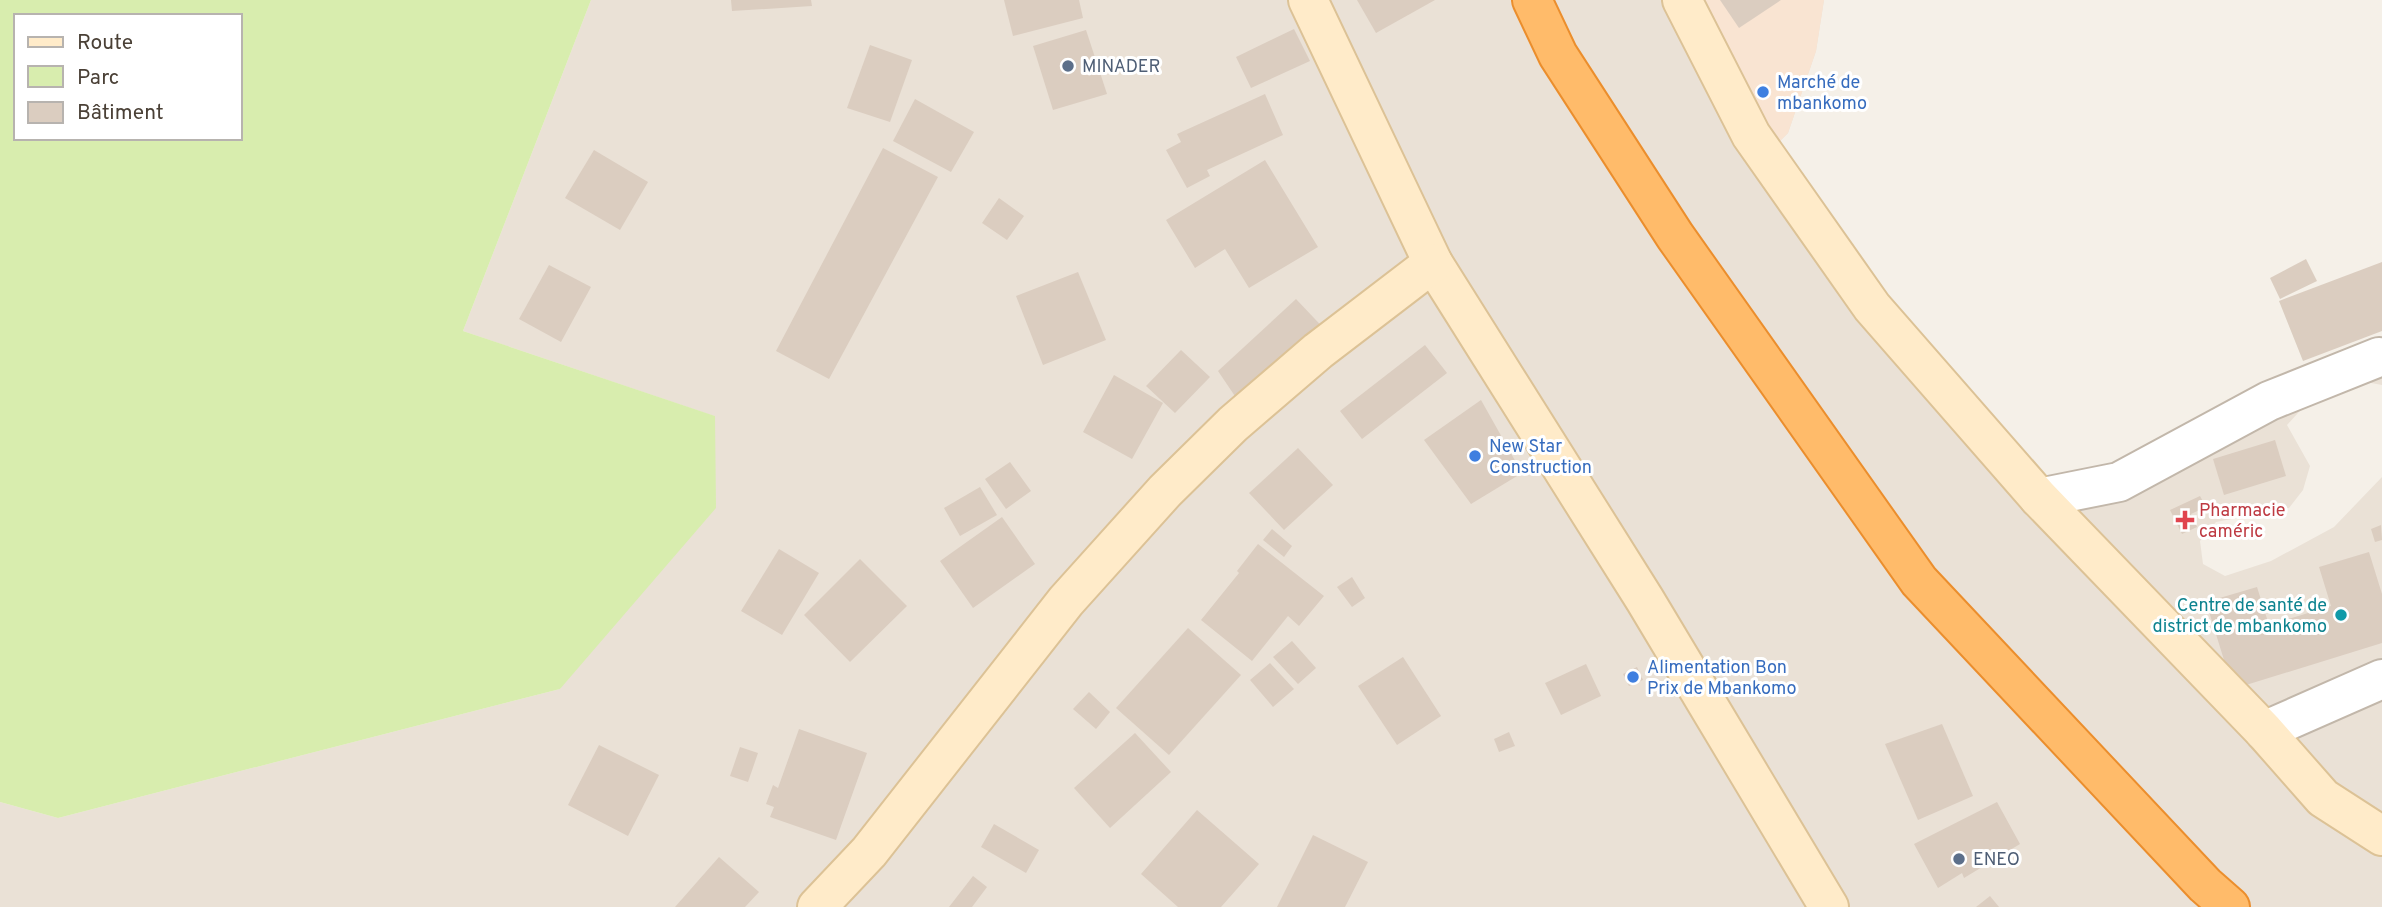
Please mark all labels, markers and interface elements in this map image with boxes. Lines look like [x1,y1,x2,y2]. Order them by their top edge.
legend [14,14,242,140]
text: Route [77,30,133,57]
place label: MINADER [1082,56,1161,79]
marker: MINADER [1060,58,1076,74]
text: Parc [77,65,119,92]
place label: Marché de mbankomo [1777,72,1867,116]
marker: Marché de mbankomo [1755,84,1771,100]
text: Bâtiment [77,100,164,127]
place label: New Star Construction [1489,436,1592,480]
marker: New Star Construction [1467,448,1483,464]
place label: Pharmacie caméric [2199,500,2286,544]
marker: Pharmacie caméric [2177,512,2193,528]
place label: Centre de santé de district de mbankomo [2153,595,2327,639]
marker: Centre de santé de district de mbankomo [2333,607,2349,623]
place label: Alimentation Bon Prix de Mbankomo [1647,657,1797,701]
marker: Alimentation Bon Prix de Mbankomo [1625,669,1641,685]
place label: ENEO [1973,849,2020,872]
marker: ENEO [1951,851,1967,867]

